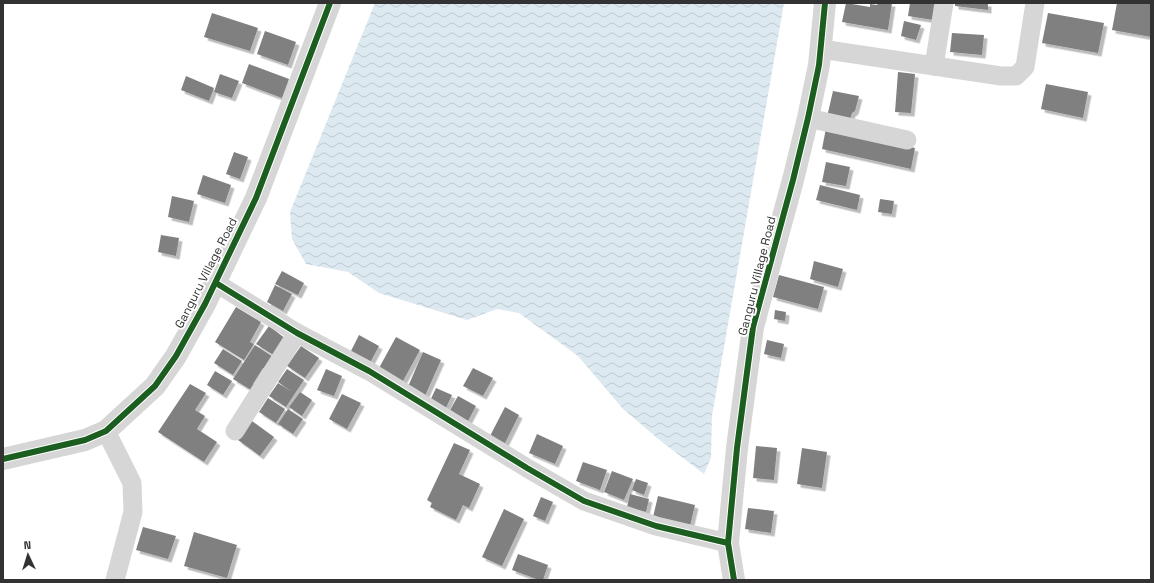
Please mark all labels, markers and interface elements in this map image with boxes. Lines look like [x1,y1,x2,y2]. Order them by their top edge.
street label: Ganguru Village Road [171,215,241,331]
street label: Ganguru Village Road [734,215,780,337]
north arrow [8,535,48,575]
text: N [23,538,31,552]

